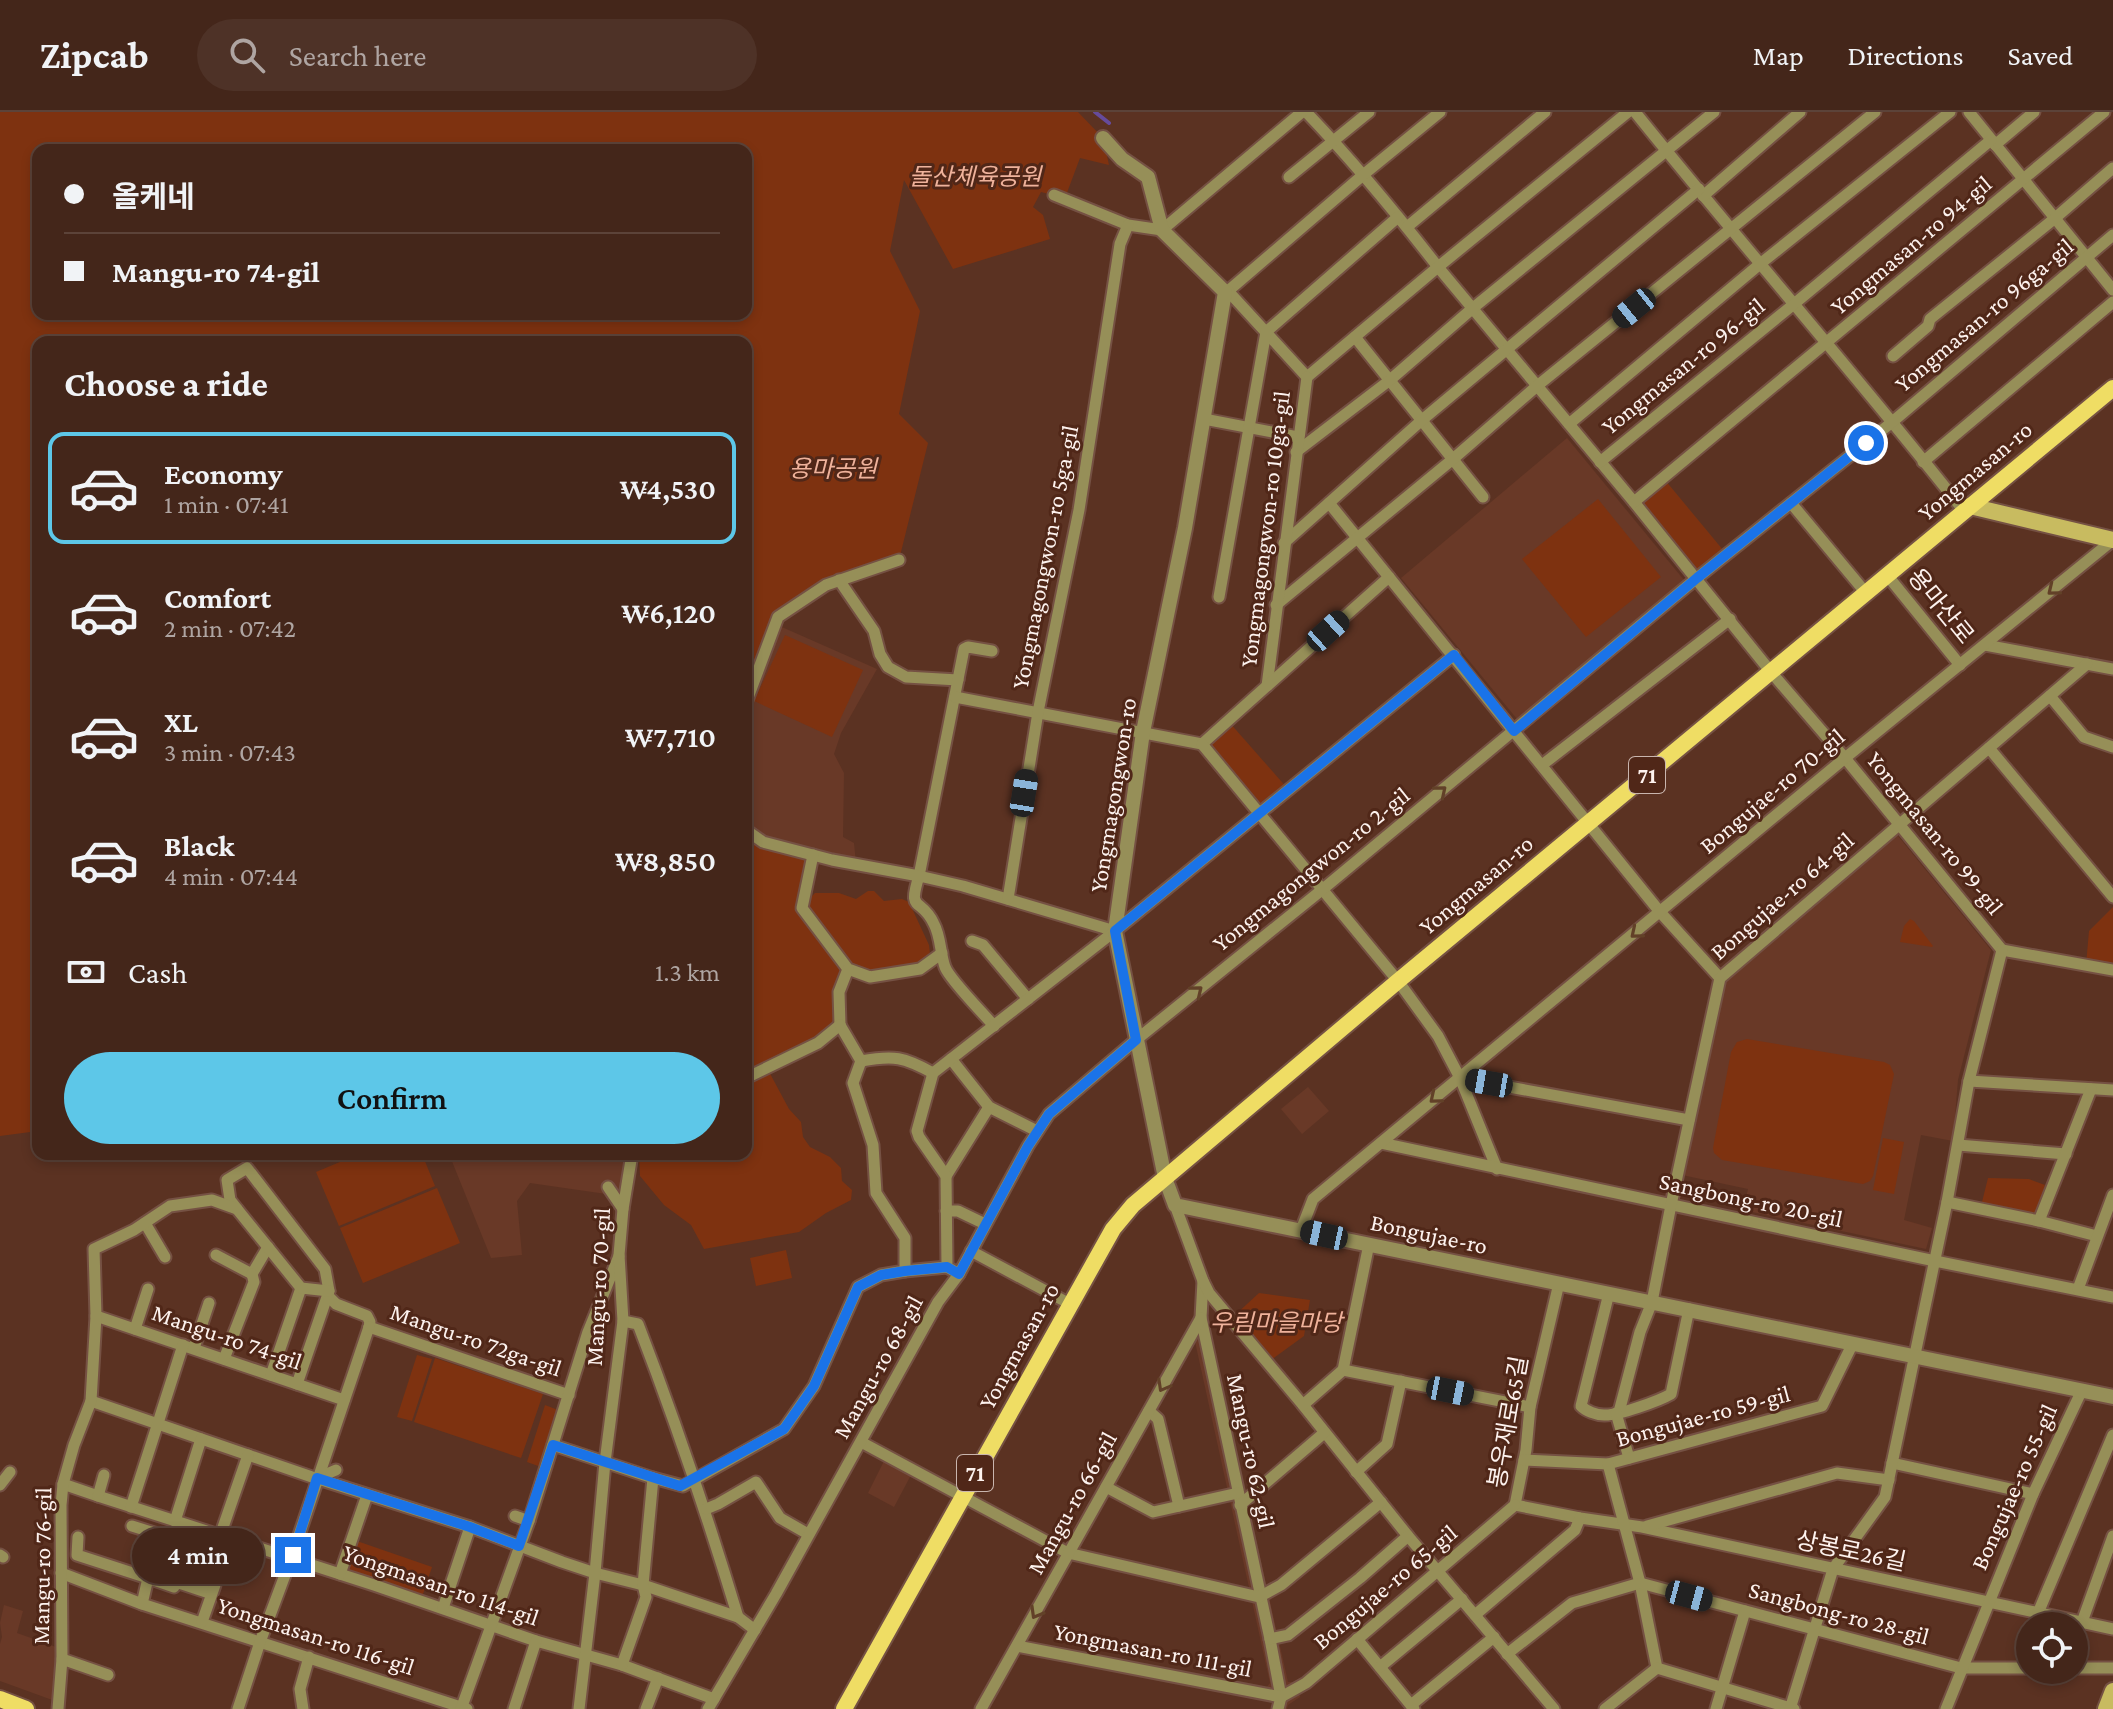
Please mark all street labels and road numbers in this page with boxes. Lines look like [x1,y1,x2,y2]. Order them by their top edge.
street label: Yongmasan-ro 94-gil [1825,169,1997,320]
street label: Yongmasan-ro 96ga-gil [1889,232,2078,397]
street label: Yongmasan-ro 96-gil [1596,292,1770,440]
street label: Yongmagongwon-ro 10ga-gil [1234,389,1295,669]
street label: Yongmasan-ro [1912,415,2037,526]
street label: Yongmagongwon-ro 5ga-gil [1006,423,1083,691]
street label: 용마산로 [1903,563,1980,649]
street label: Yongmagongwon-ro [1084,696,1141,894]
street label: Bongujae-ro 70-gil [1694,722,1849,859]
street label: Yongmasan-ro 99-gil [1861,746,2009,920]
road number: 71 [1629,757,1665,793]
street label: Yongmagongwon-ro 2-gil [1207,781,1415,956]
street label: Bongujae-ro 64-gil [1705,826,1859,965]
street label: Yongmasan-ro [1413,829,1538,940]
street label: Sangbong-ro 20-gil [1657,1167,1845,1232]
street label: Mangu-ro 70-gil [580,1207,615,1367]
street label: Bongujae-ro [1368,1208,1490,1259]
street label: Yongmasan-ro [973,1278,1064,1414]
street label: Mangu-ro 68-gil [827,1290,928,1443]
street label: Mangu-ro 74-gil [149,1298,306,1375]
street label: Mangu-ro 72ga-gil [387,1298,565,1382]
street label: 봉우재로65길 [1483,1354,1532,1490]
street label: Mangu-ro 62-gil [1222,1371,1281,1531]
street label: Bongujae-ro 59-gil [1613,1379,1793,1452]
street label: Bongujae-ro 55-gil [1965,1400,2062,1574]
street label: Mangu-ro 66-gil [1021,1427,1122,1579]
road number: 71 [957,1455,993,1491]
street label: Mangu-ro 76-gil [27,1487,56,1645]
street label: Bongujae-ro 65-gil [1307,1519,1462,1655]
street label: 상봉로26길 [1794,1526,1909,1575]
street label: Yongmasan-ro 114-gil [340,1538,543,1631]
street label: Sangbong-ro 28-gil [1746,1575,1932,1650]
street label: Yongmasan-ro 116-gil [214,1591,418,1680]
street label: Yongmasan-ro 111-gil [1052,1617,1254,1682]

